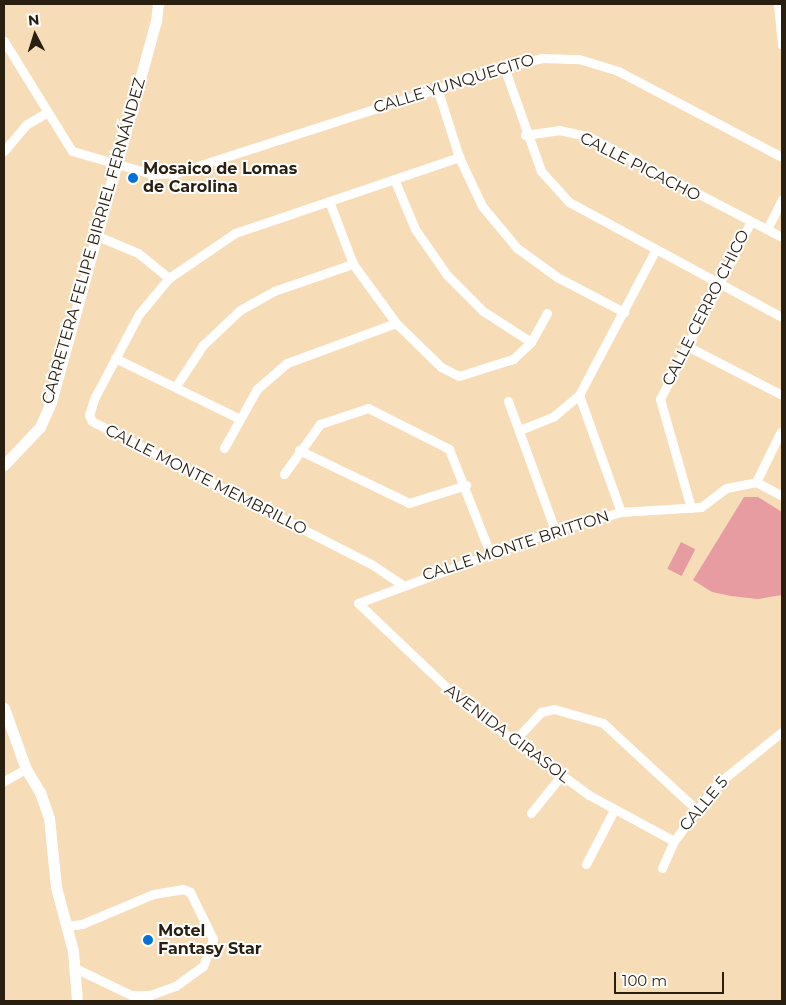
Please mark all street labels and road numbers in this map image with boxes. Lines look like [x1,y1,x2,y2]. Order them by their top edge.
street label: CALLE YUNQUECITO [371,50,537,118]
street label: CARRETERA FELIPE BIRRIEL FERNÁNDEZ [38,76,150,406]
street label: CALLE PICACHO [577,128,703,206]
street label: CALLE CERRO CHICO [658,227,754,389]
street label: CALLE MONTE MEMBRILLO [102,421,310,539]
street label: CALLE MONTE BRITTON [420,507,612,585]
street label: AVENIDA GIRASOL [441,681,573,787]
street label: CALLE 5 [676,773,732,835]

